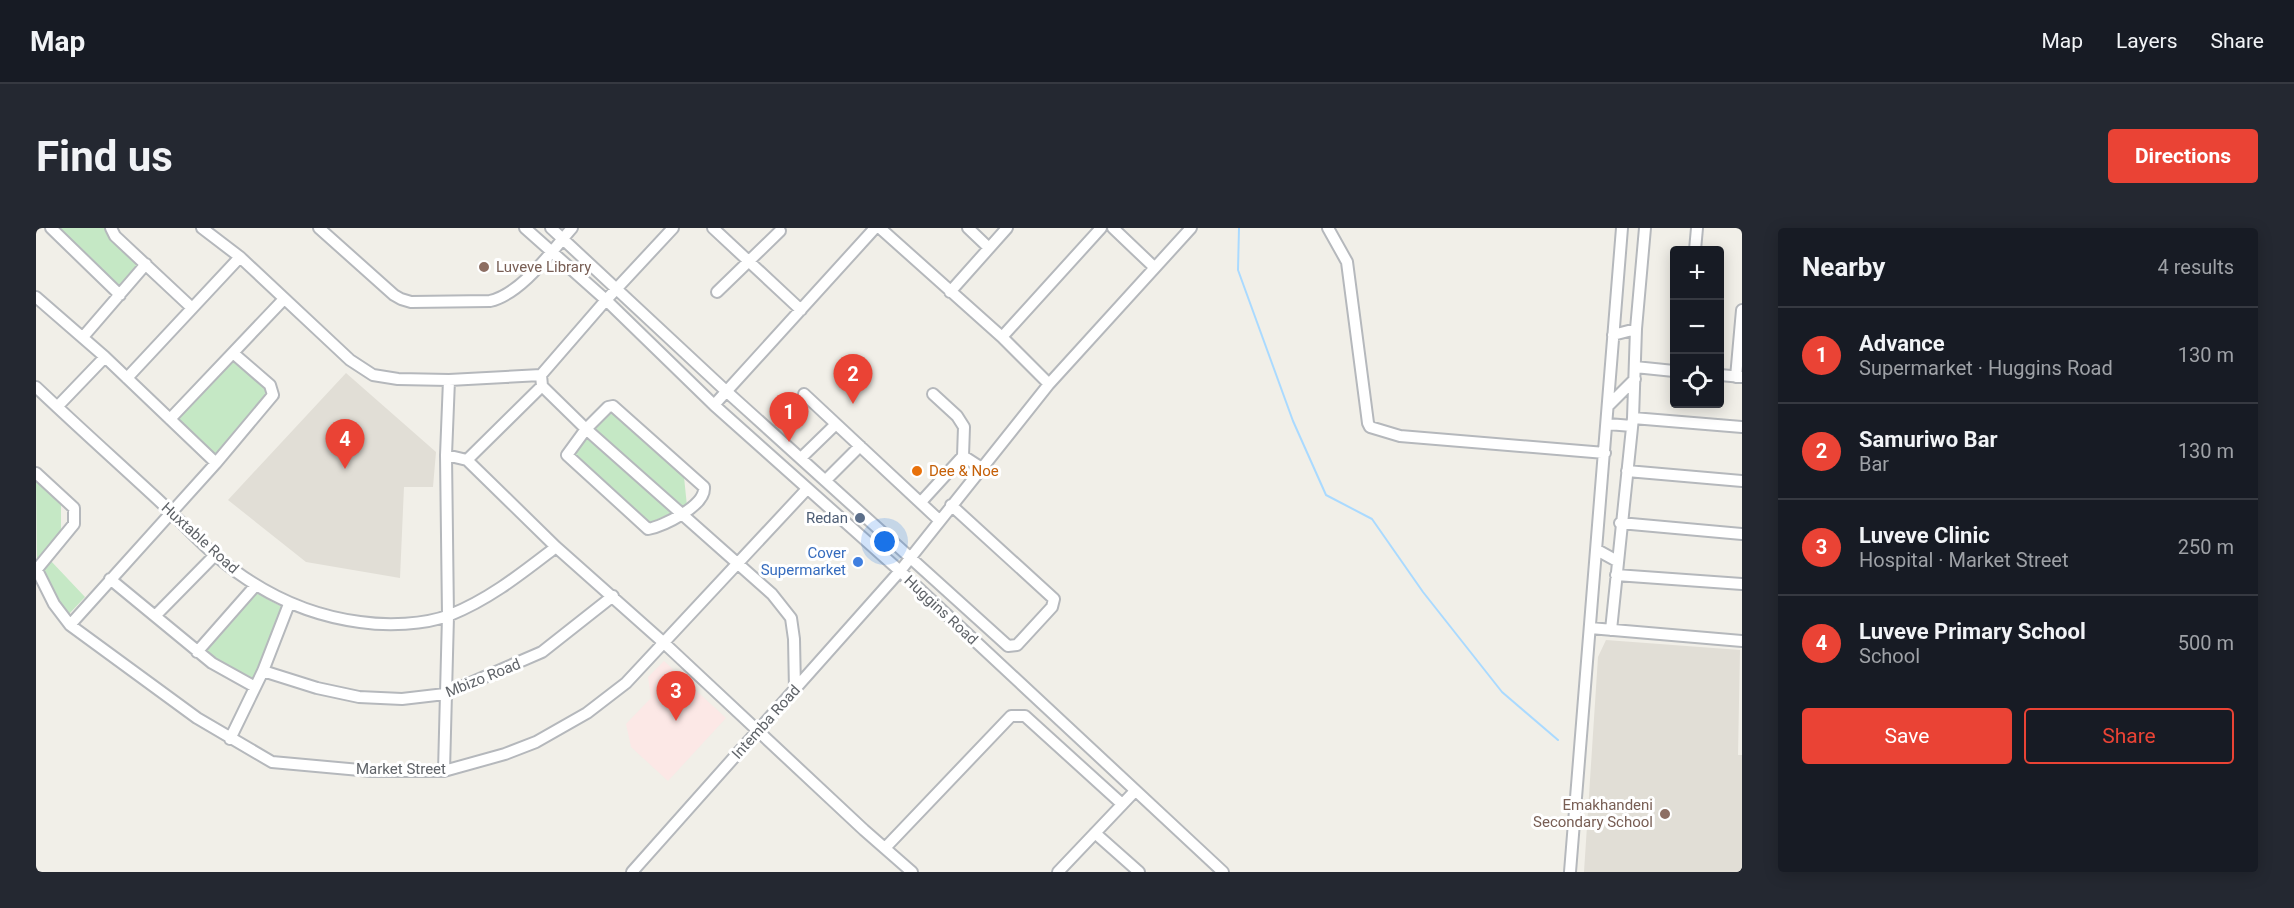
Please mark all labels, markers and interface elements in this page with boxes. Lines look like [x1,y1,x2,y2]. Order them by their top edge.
text: Map [30,25,85,58]
text: Map [2041,29,2083,53]
text: Layers [2116,29,2177,53]
text: Share [2210,29,2264,53]
button: Directions [2108,129,2258,183]
text: Find us [36,132,173,181]
map controls [1670,246,1724,408]
button: + [1670,246,1724,300]
text: Nearby [1802,252,1885,282]
text: 4 results [2158,255,2234,279]
place label: Luveve Library [496,258,591,276]
marker: Luveve Library [477,260,491,274]
button: − [1670,300,1724,354]
text: Advance [1859,331,1945,356]
text: 1 [1816,343,1827,367]
text: 130 m [2178,343,2234,367]
pin: 2 [834,354,872,404]
button: locate [1670,354,1724,408]
text: Supermarket · Huggins Road [1859,356,2113,380]
pin: 1 [770,392,808,442]
pin: 4 [326,420,364,469]
text: Samuriwo Bar [1859,427,1998,452]
text: 2 [1816,439,1827,463]
text: 130 m [2178,439,2234,463]
text: Bar [1859,452,1889,476]
place label: Dee & Noe [929,462,999,480]
marker: Dee & Noe [910,464,924,478]
street label: Huxtable Road [158,499,242,577]
place label: Redan [806,509,848,527]
marker: Redan [853,511,867,525]
text: Luveve Clinic [1859,523,1990,548]
your location [870,527,899,556]
text: 3 [1816,535,1827,559]
text: 250 m [2178,535,2234,559]
place label: Cover Supermarket [761,544,846,579]
text: Hospital · Market Street [1859,548,2068,572]
marker: Cover Supermarket [851,555,865,569]
street label: Huggins Road [901,571,981,649]
text: Luveve Primary School [1859,619,2086,644]
text: 4 [1816,631,1827,655]
text: 500 m [2178,631,2234,655]
text: School [1859,644,1920,668]
street label: Mbizo Road [443,655,523,701]
pin: 3 [656,672,696,721]
street label: Intemba Road [728,681,804,763]
button: Save [1802,708,2012,764]
button: Share [2024,708,2234,764]
street label: Market Street [356,760,446,778]
place label: Emakhandeni Secondary School [1533,796,1653,831]
marker: Emakhandeni Secondary School [1658,807,1672,821]

